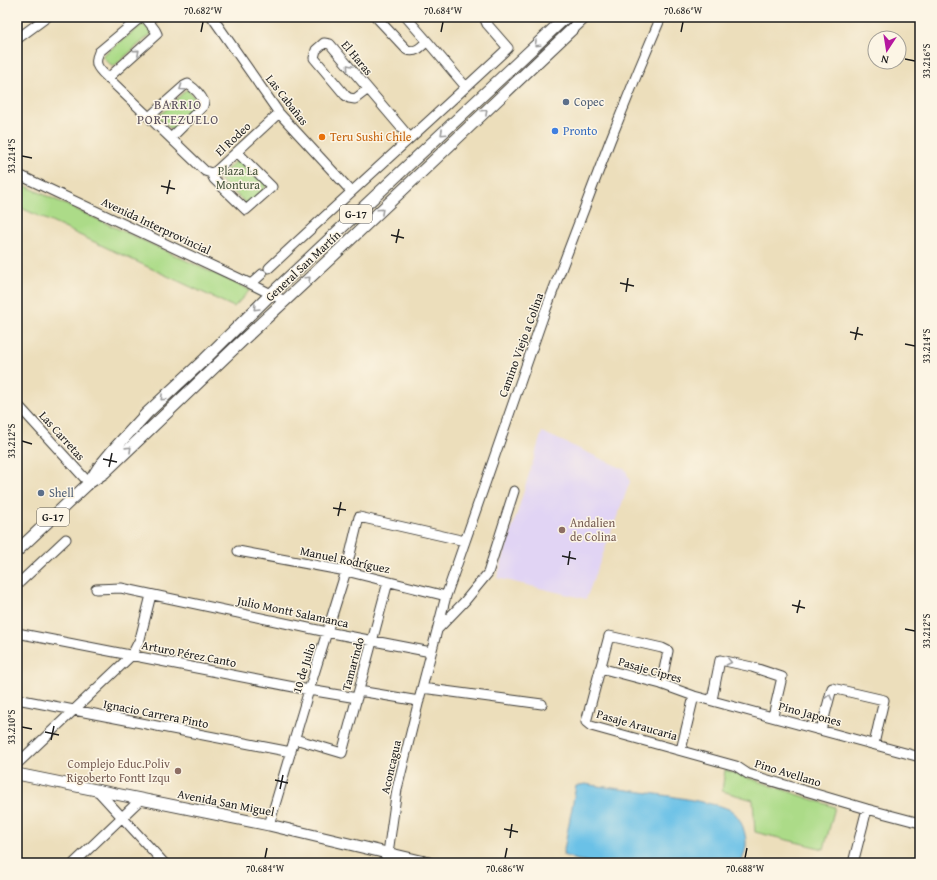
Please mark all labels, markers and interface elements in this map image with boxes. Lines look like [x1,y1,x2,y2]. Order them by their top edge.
text: 70.682°W [184,3,223,18]
text: 70.684°W [424,3,463,18]
text: 70.686°W [664,3,703,18]
north arrow [867,30,907,70]
street label: El Haras [338,37,377,79]
one-way arrow [535,39,542,46]
text: 33.216°S [919,43,934,78]
one-way arrow [132,49,140,57]
text: N [879,51,890,68]
one-way arrow [347,64,354,71]
street label: Las Cabañas [262,71,313,129]
one-way arrow [179,83,186,91]
place label: Copec [574,93,605,110]
district label: BARRIO PORTEZUELO [137,95,219,129]
marker: Copec [561,97,571,107]
one-way arrow [480,109,488,117]
street label: El Rodeo [211,118,254,160]
place label: Pronto [563,122,597,139]
marker: Pronto [550,126,560,136]
place label: Teru Sushi Chile [330,128,412,145]
one-way arrow [440,128,447,135]
marker: Teru Sushi Chile [317,132,327,142]
text: 33.214°S [4,138,19,173]
park label: Plaza La Montura [216,162,260,193]
street label: Avenida Interprovincial [99,193,214,259]
road number: G-17 [340,205,372,223]
one-way arrow [376,208,384,216]
street label: General San Martín [261,226,344,305]
one-way arrow [303,276,311,284]
street label: Camino Viejo a Colina [494,290,547,399]
one-way arrow [253,303,261,311]
text: 33.214°S [919,328,934,363]
one-way arrow [160,393,167,400]
street label: Las Carretas [36,407,89,464]
text: 33.212°S [4,423,19,458]
one-way arrow [124,446,132,454]
place label: Shell [49,484,75,501]
marker: Shell [36,488,46,498]
road number: G-17 [37,508,69,526]
place label: Andalien de Colina [570,514,617,545]
marker: Andalien de Colina [557,525,567,535]
street label: Manuel Rodríguez [299,542,392,577]
street label: Julio Montt Salamanca [234,591,351,632]
text: 33.212°S [919,613,934,648]
street label: Tamarindo [337,635,368,693]
street label: Arturo Pérez Canto [140,636,238,671]
street label: 10 de Julio [288,640,319,695]
street label: Pasaje Cipres [616,652,684,687]
one-way arrow [726,657,733,666]
one-way arrow [825,694,833,700]
street label: Ignacio Carrera Pinto [102,695,210,732]
street label: Pino Japones [777,697,844,730]
street label: Pasaje Araucaria [595,705,680,744]
text: 33.210°S [4,709,19,744]
street label: Aconcagua [376,738,405,795]
street label: Pino Avellano [753,754,823,791]
place label: Complejo Educ.Poliv Rigoberto Fontt Izqu [67,755,170,786]
marker: Complejo Educ.Poliv Rigoberto Fontt Izqu [173,766,183,776]
street label: Avenida San Miguel [176,785,277,820]
text: 70.684°W [246,861,285,876]
text: 70.686°W [486,861,525,876]
text: 70.688°W [726,861,765,876]

